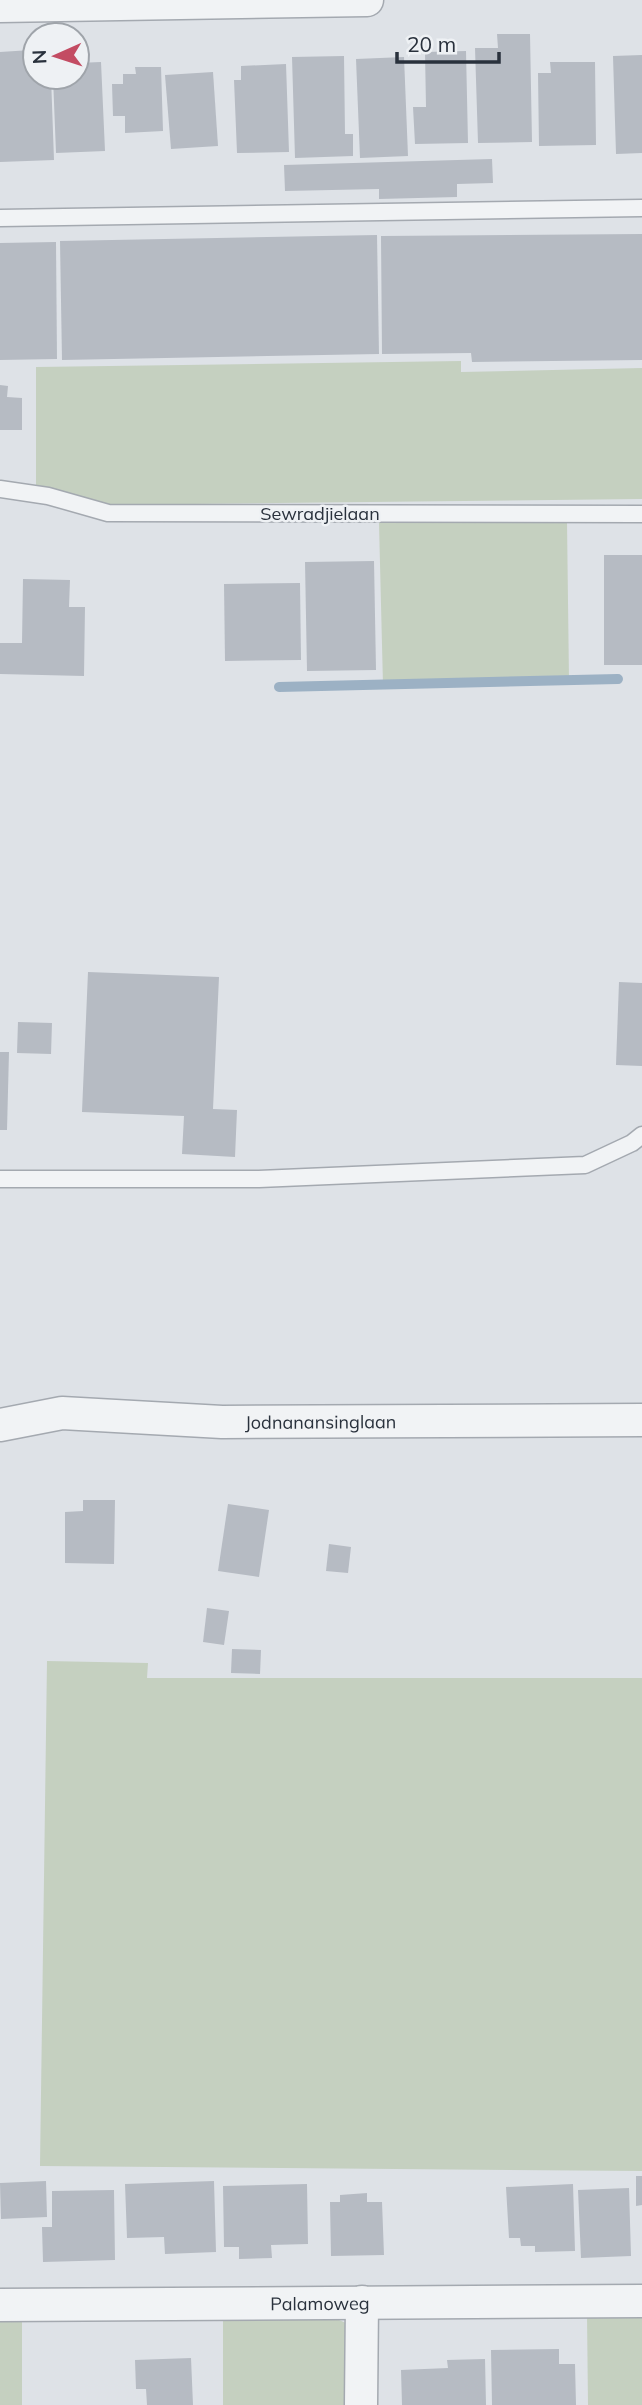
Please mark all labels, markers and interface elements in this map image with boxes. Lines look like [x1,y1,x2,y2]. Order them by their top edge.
north arrow [21,21,91,91]
scale bar [397,21,498,65]
text: 20 m [407,31,456,57]
text: N [27,49,51,65]
street label: Sewradjielaan [260,502,380,525]
street label: Jodnanansinglaan [245,1410,396,1433]
street label: Palamoweg [270,2291,370,2315]

